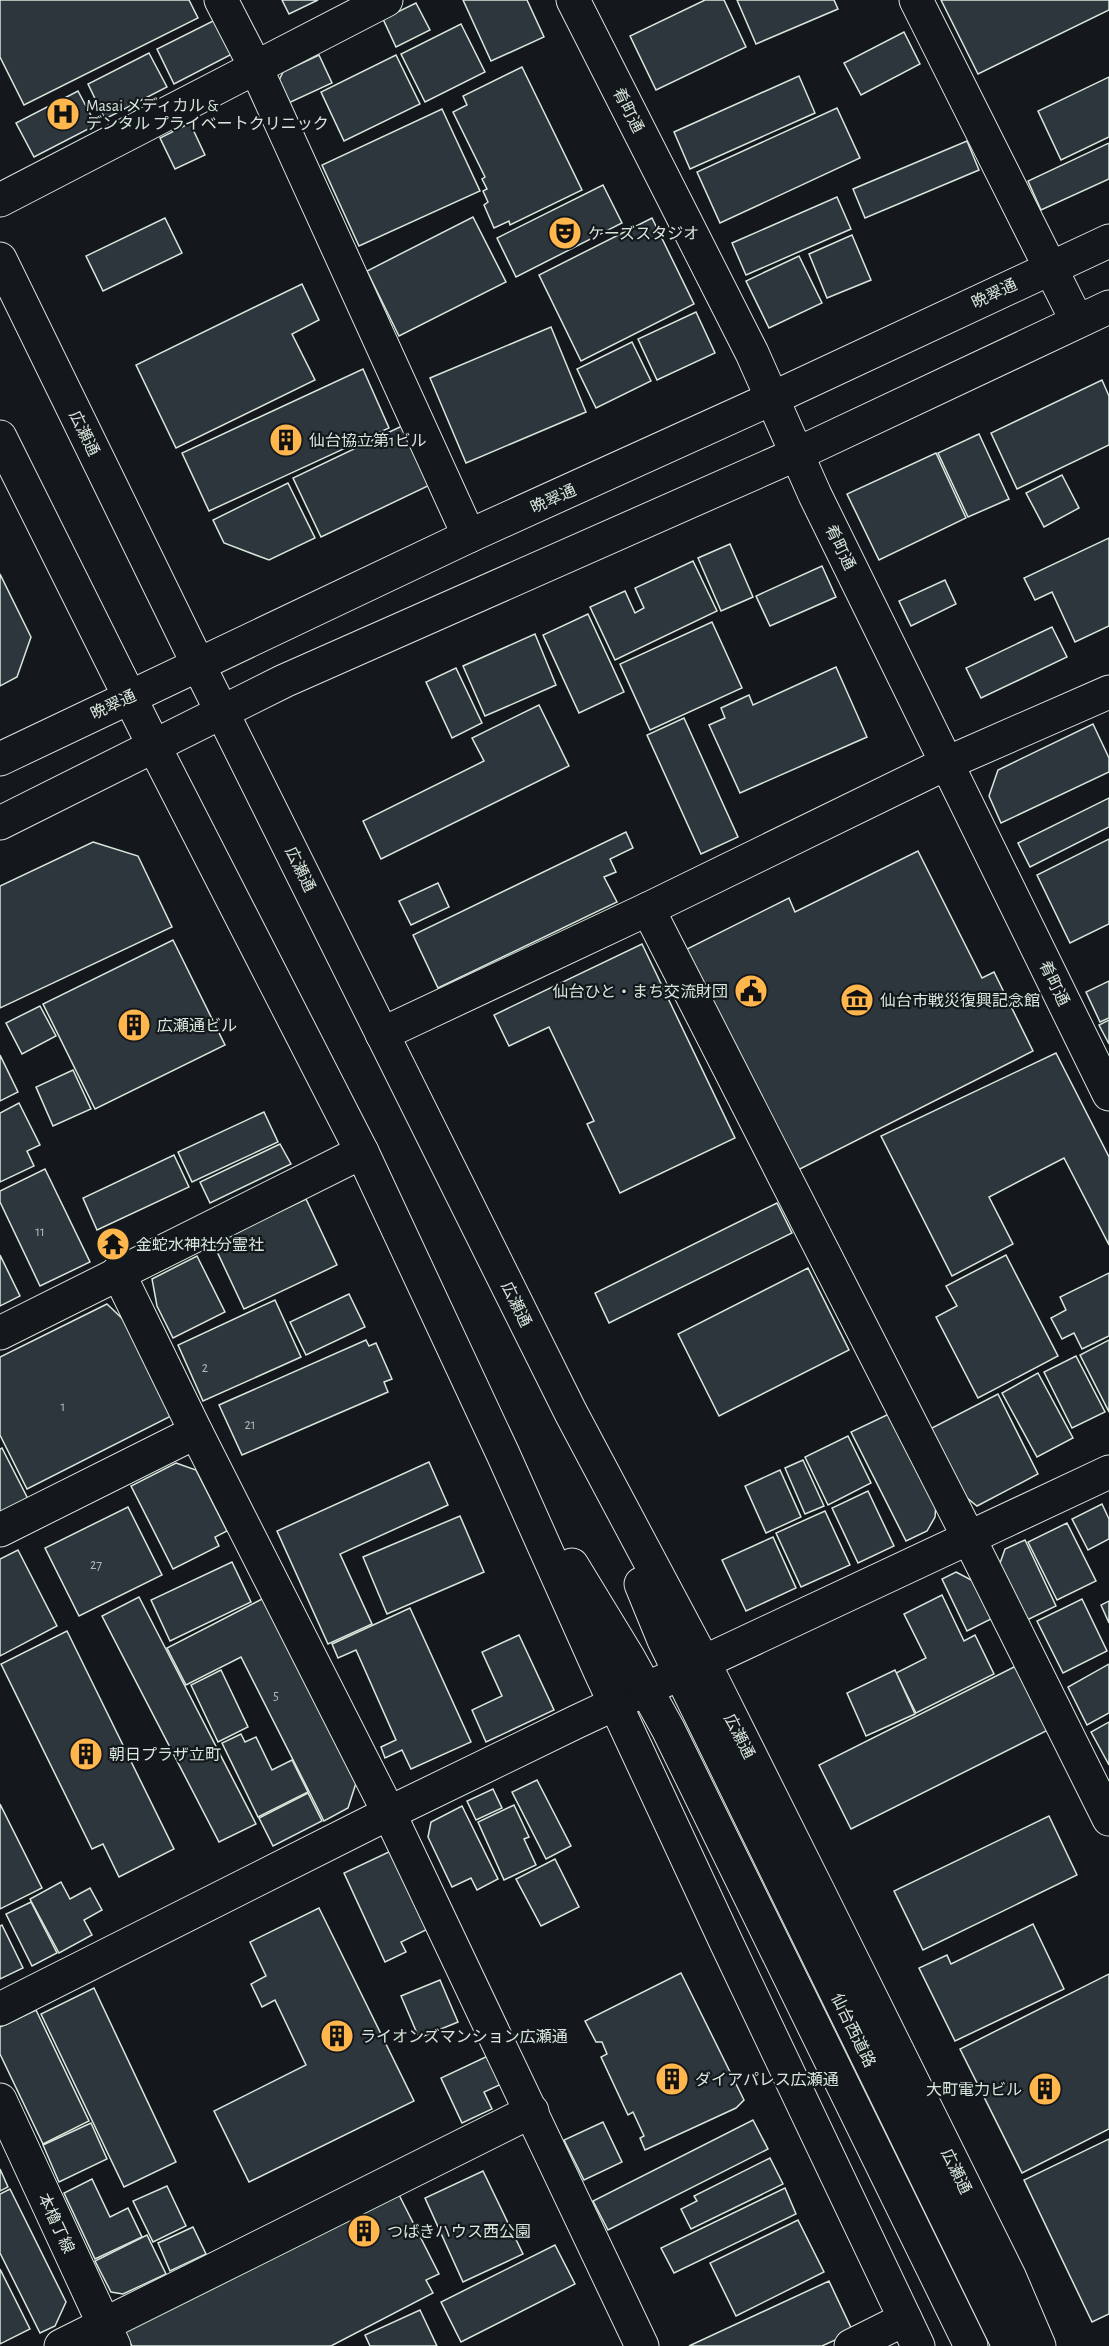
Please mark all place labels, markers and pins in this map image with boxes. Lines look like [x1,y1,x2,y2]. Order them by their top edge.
hospital icon: Masai メディカル & デンタル プライベートクリニック [45,96,81,132]
place label: Masai メディカル & デンタル プライベートクリニック [86,97,329,132]
theatre icon: ケーズスタジオ [547,215,583,251]
place label: ケーズスタジオ [588,225,699,242]
building icon: 仙台協立第1ビル [268,422,304,458]
place label: 仙台協立第1ビル [309,432,427,449]
public building icon: 仙台ひと・まち交流財団 [733,973,769,1009]
museum icon: 仙台市戦災復興記念館 [839,982,875,1018]
place label: 仙台ひと・まち交流財団 [552,983,728,1000]
place label: 仙台市戦災復興記念館 [880,992,1040,1009]
building icon: 広瀬通ビル [116,1007,152,1043]
place label: 広瀬通ビル [157,1017,237,1034]
temple icon: 金蛇水神社分霊社 [95,1226,131,1262]
place label: 金蛇水神社分霊社 [136,1236,264,1253]
building icon: 朝日プラザ立町 [68,1736,104,1772]
place label: 朝日プラザ立町 [109,1747,221,1763]
building icon: ライオンズマンション広瀬通 [319,2018,355,2054]
place label: ライオンズマンション広瀬通 [360,2028,568,2045]
building icon: ダイアパレス広瀬通 [654,2061,690,2097]
place label: ダイアパレス広瀬通 [695,2071,839,2088]
building icon: 大町電力ビル [1027,2071,1063,2107]
place label: 大町電力ビル [926,2081,1022,2098]
building icon: つばきハウス西公園 [346,2213,382,2249]
place label: つばきハウス西公園 [387,2223,531,2240]

